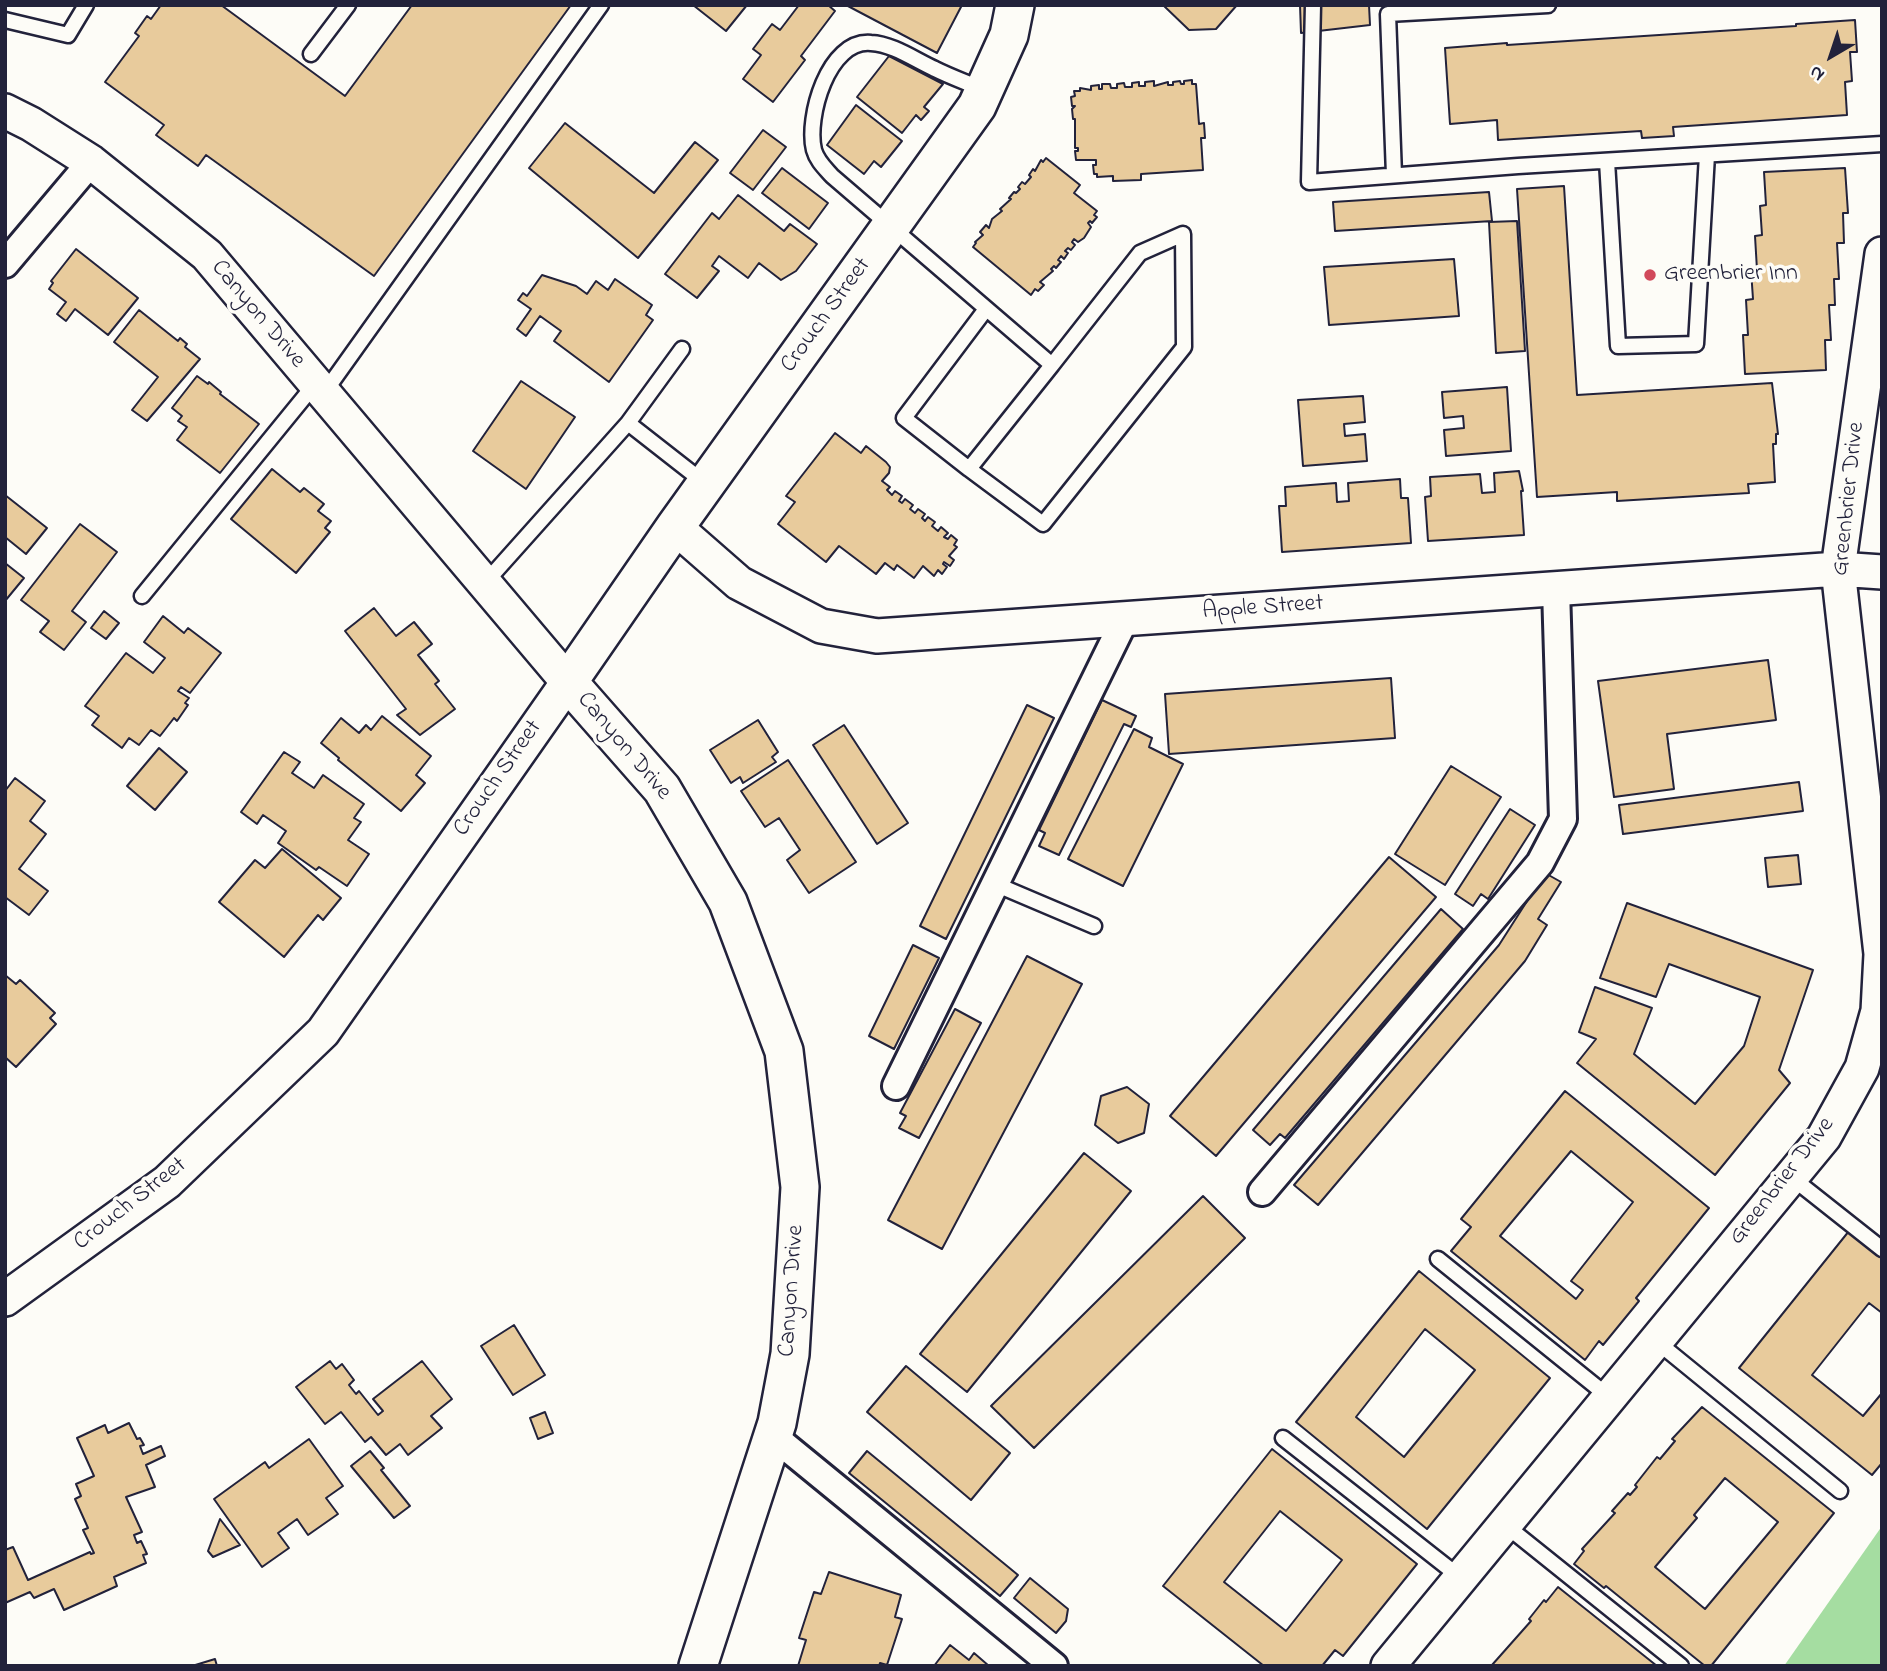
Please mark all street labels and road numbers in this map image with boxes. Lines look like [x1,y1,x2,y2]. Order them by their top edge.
street label: Crouch Street [776,253,878,379]
street label: Canyon Drive [203,255,311,375]
street label: Greenbrier Drive [1828,421,1872,577]
street label: Apple Street [1201,590,1325,628]
street label: Canyon Drive [569,687,677,807]
street label: Crouch Street [448,715,550,843]
street label: Greenbrier Drive [1724,1112,1842,1252]
street label: Crouch Street [69,1152,193,1258]
street label: Canyon Drive [774,1224,812,1358]

